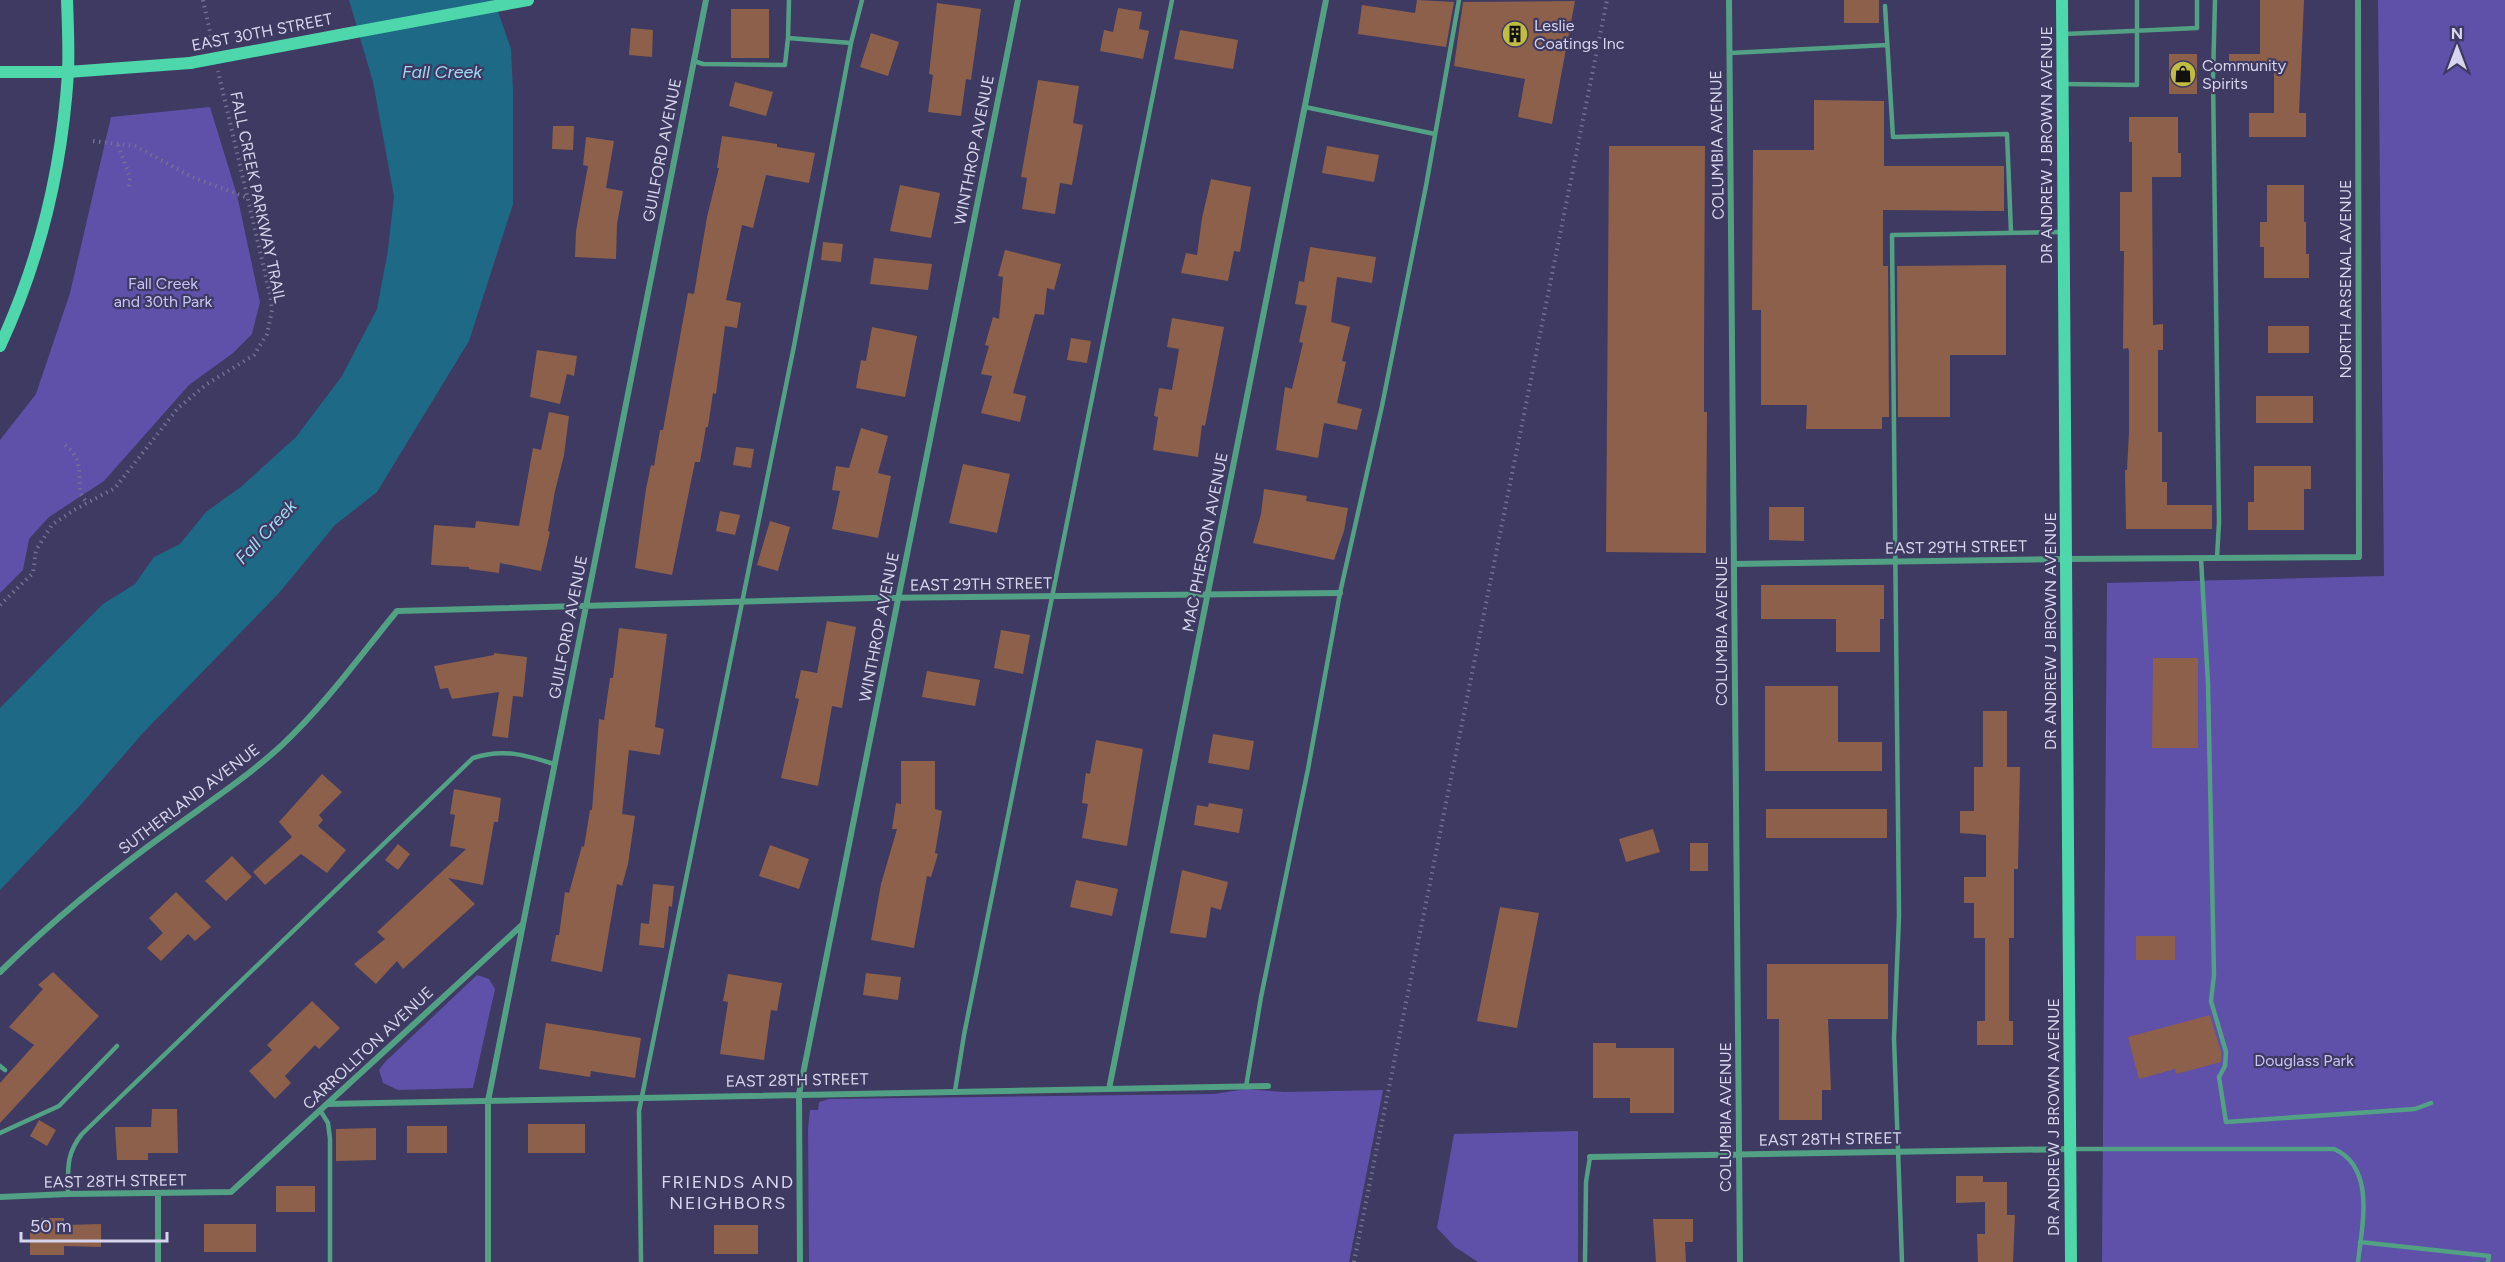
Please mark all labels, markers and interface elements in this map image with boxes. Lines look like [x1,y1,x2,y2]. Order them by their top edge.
street label: EAST 30TH STREET [190,9,334,55]
place label: Leslie Coatings Inc [1534,16,1625,53]
north arrow [2427,18,2487,78]
building icon: Leslie Coatings Inc [1500,19,1530,49]
text: N [2451,24,2463,43]
street label: DR ANDREW J BROWN AVENUE [2037,26,2056,264]
place label: Community Spirits [2202,56,2287,93]
shop icon: Community Spirits [2168,59,2198,89]
water label: Fall Creek [402,61,483,83]
street label: COLUMBIA AVENUE [1706,70,1728,220]
street label: WINTHROP AVENUE [950,73,998,227]
street label: GUILFORD AVENUE [639,76,685,224]
street label: FALL CREEK PARKWAY TRAIL [226,90,290,305]
street label: NORTH ARSENAL AVENUE [2336,179,2355,379]
park label: Fall Creek and 30th Park [114,274,213,311]
street label: MAC PHERSON AVENUE [1178,450,1232,634]
water label: Fall Creek [231,494,302,569]
street label: DR ANDREW J BROWN AVENUE [2041,512,2060,750]
street label: EAST 29TH STREET [1885,536,2027,558]
street label: WINTHROP AVENUE [855,550,903,704]
street label: GUILFORD AVENUE [545,553,591,701]
street label: COLUMBIA AVENUE [1712,556,1731,706]
street label: EAST 29TH STREET [910,573,1052,595]
street label: SUTHERLAND AVENUE [115,740,263,858]
street label: CARROLLTON AVENUE [299,982,437,1114]
street label: DR ANDREW J BROWN AVENUE [2044,998,2063,1236]
street label: COLUMBIA AVENUE [1716,1042,1735,1192]
park label: Douglass Park [2254,1051,2354,1070]
street label: EAST 28TH STREET [725,1069,869,1091]
street label: EAST 28TH STREET [1758,1128,1902,1150]
street label: EAST 28TH STREET [43,1170,187,1192]
district label: FRIENDS AND NEIGHBORS [661,1171,795,1214]
scale bar [21,1205,166,1243]
text: 50 m [30,1215,72,1237]

